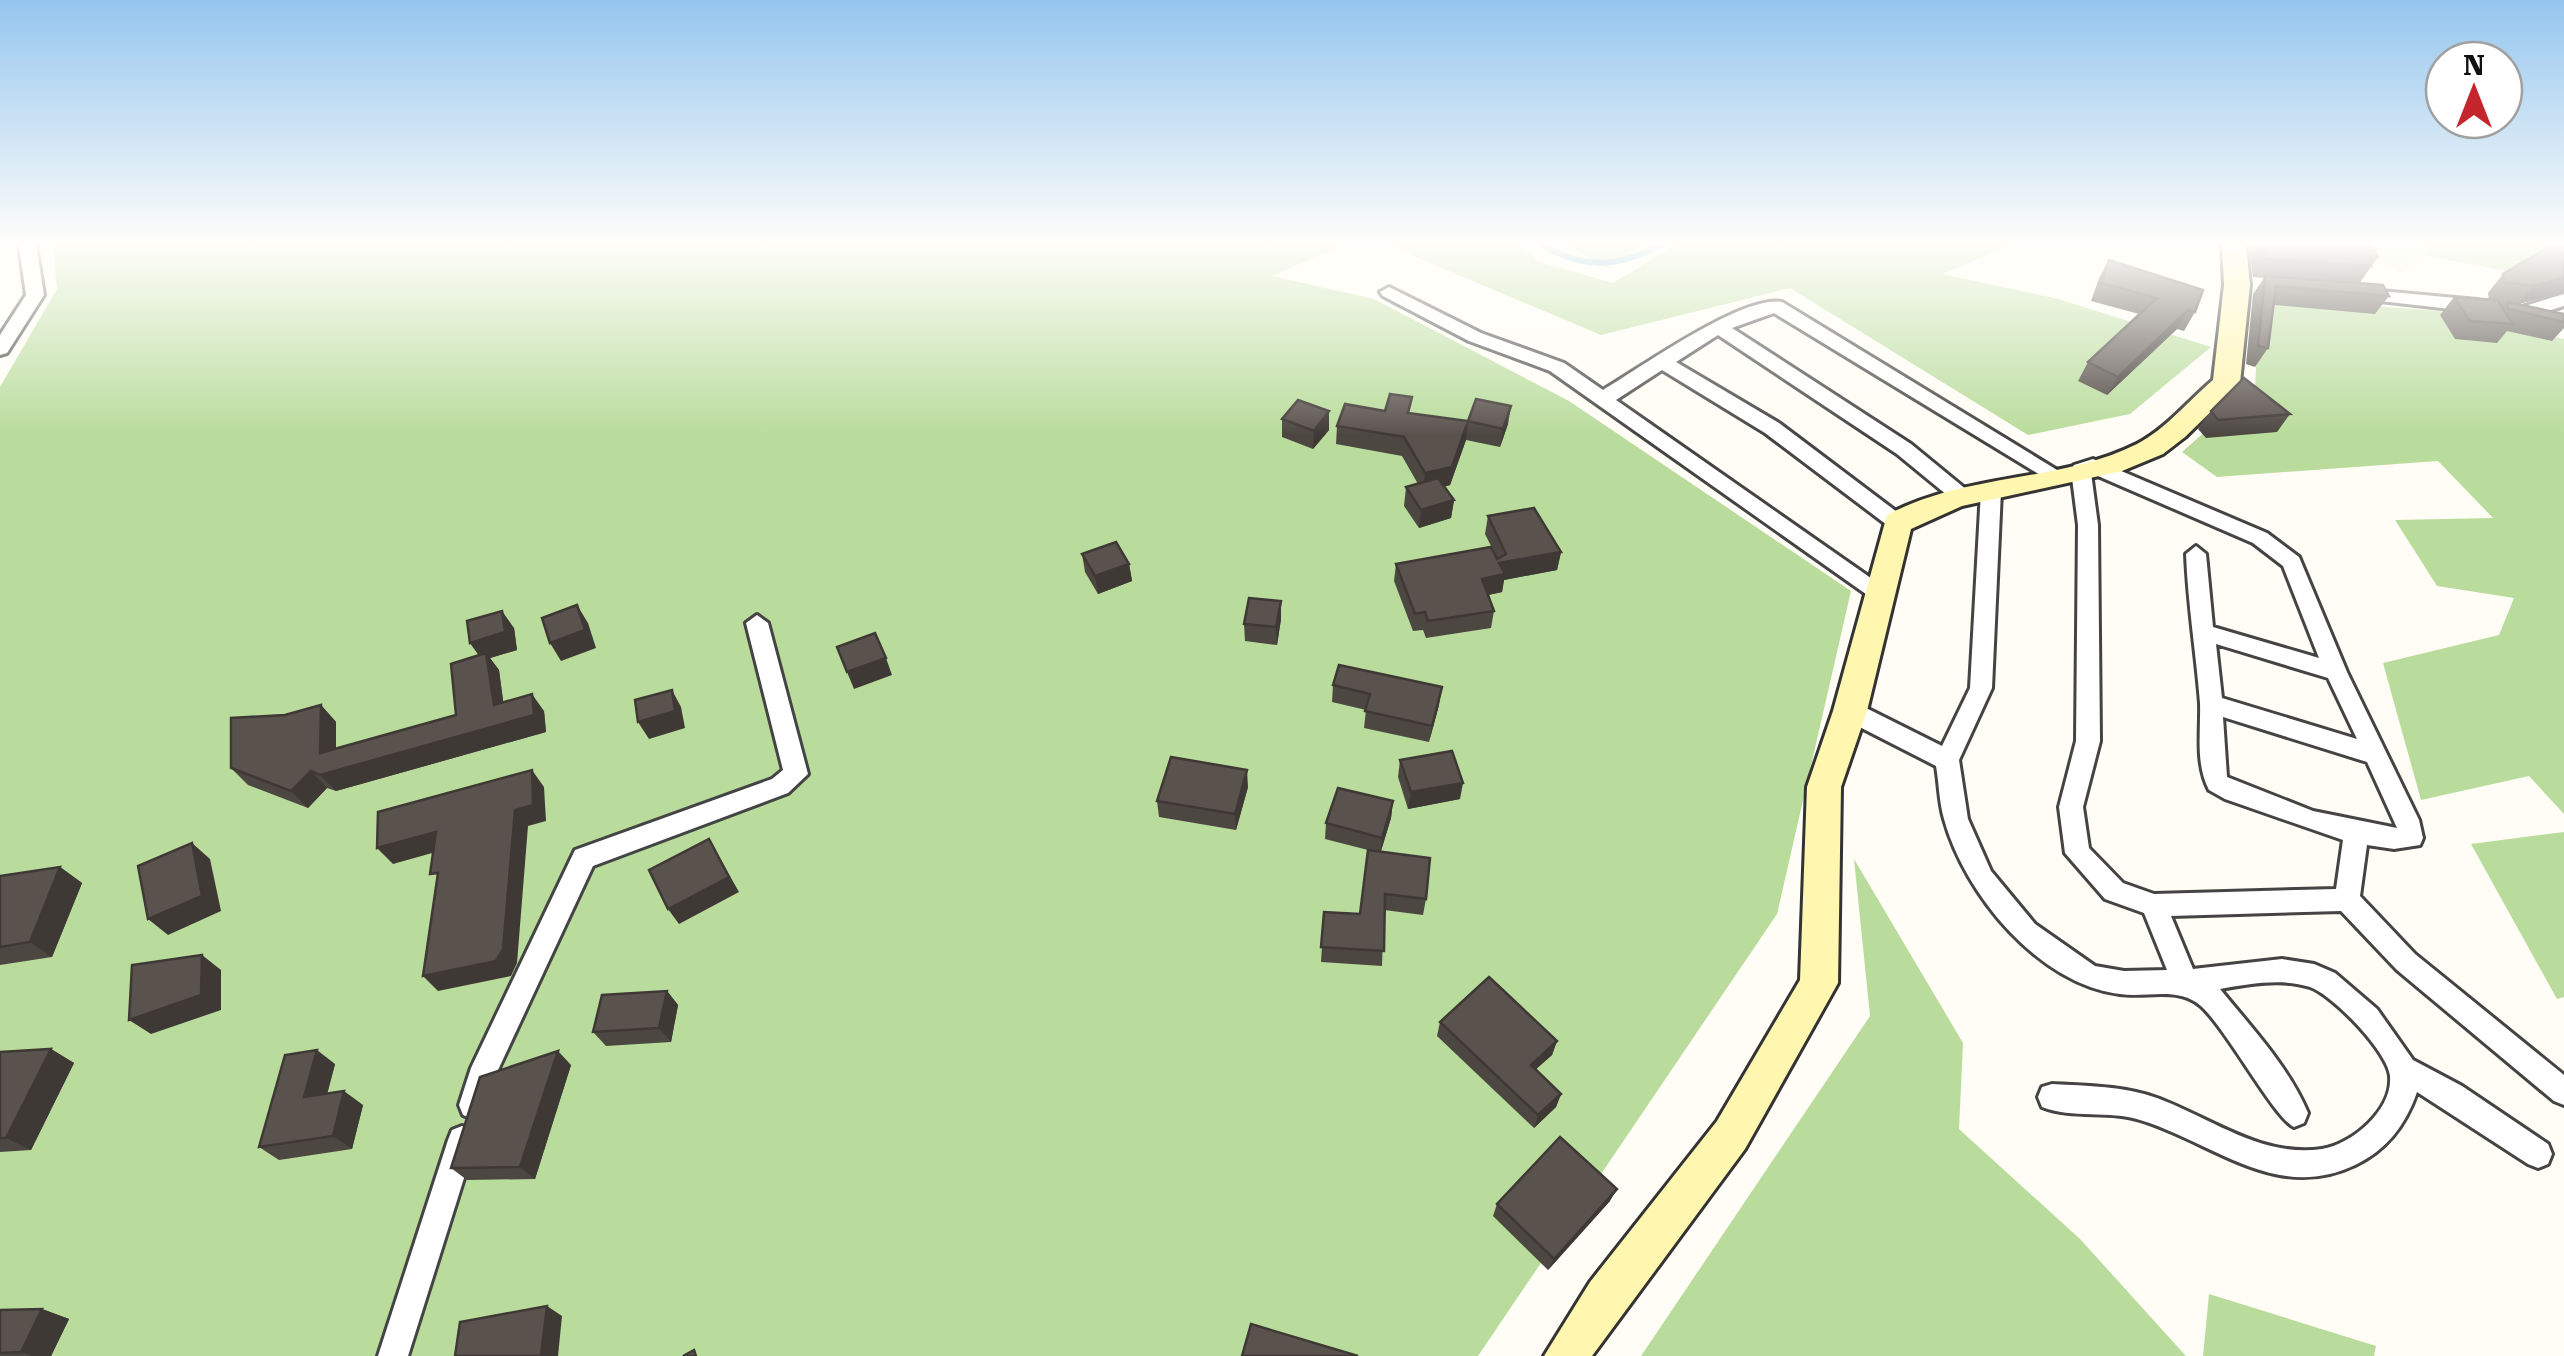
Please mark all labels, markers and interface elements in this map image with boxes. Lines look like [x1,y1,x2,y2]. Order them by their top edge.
north arrow [2424,40,2524,140]
text: N [2463,49,2485,82]

